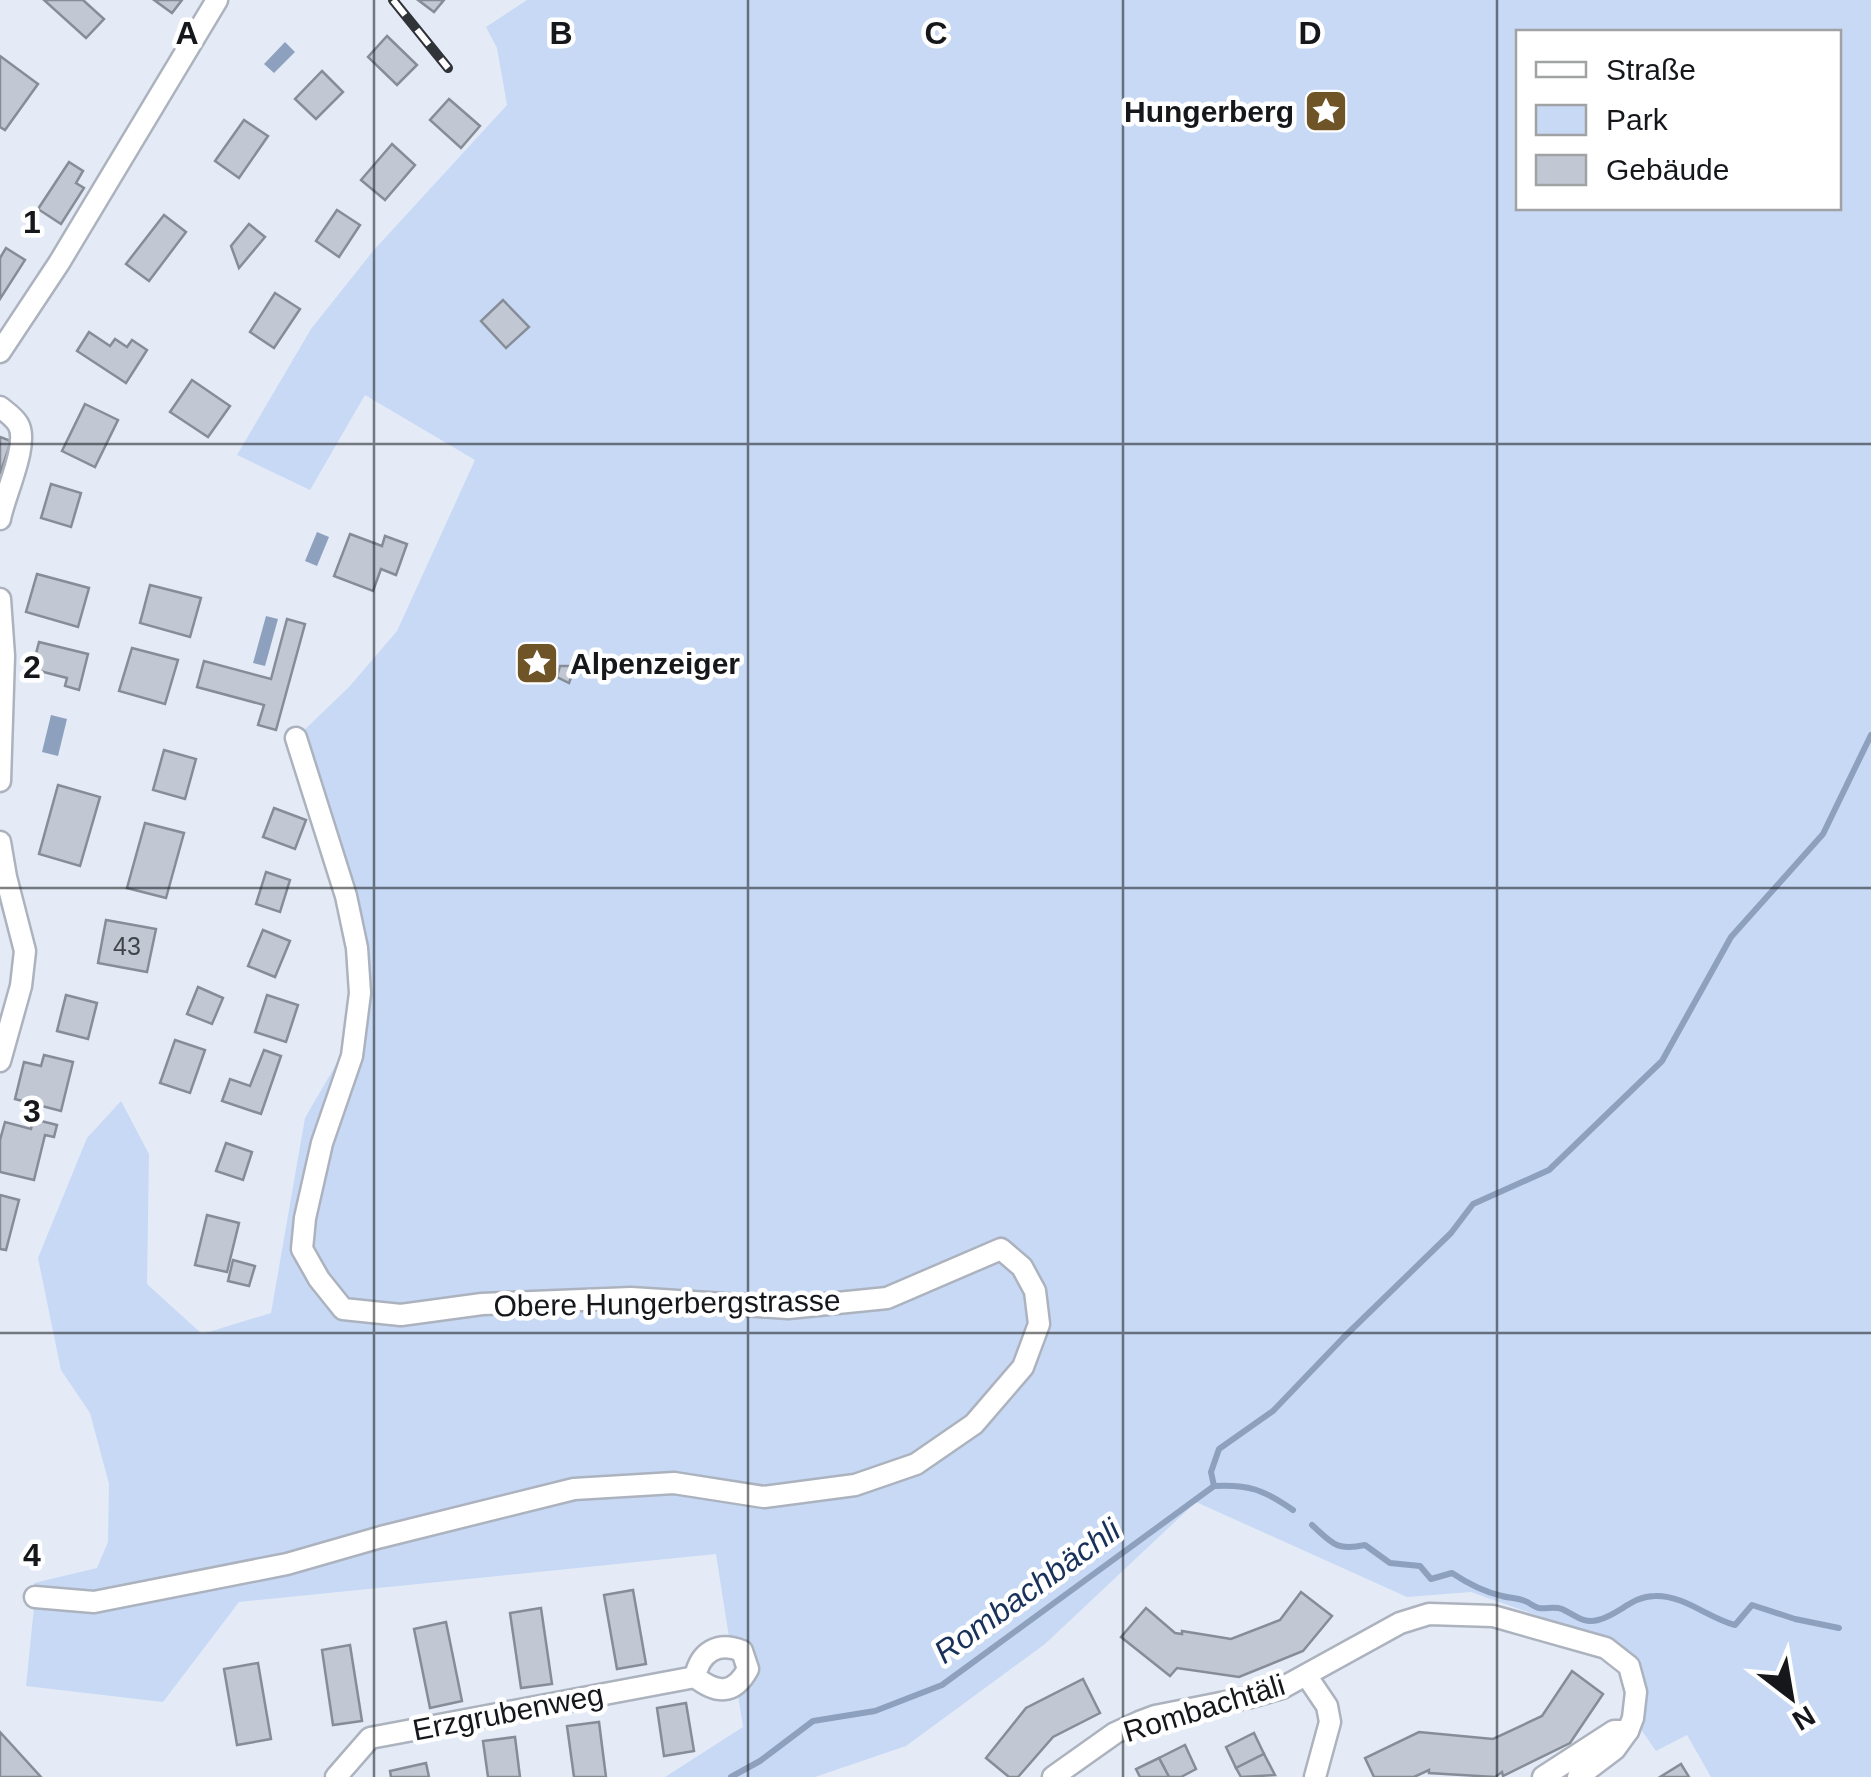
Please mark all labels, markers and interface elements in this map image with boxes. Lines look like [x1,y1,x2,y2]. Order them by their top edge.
text: A [175,15,199,51]
text: B [549,15,573,51]
text: C [924,15,948,51]
text: D [1298,15,1322,51]
legend [1516,30,1841,210]
text: Straße [1606,53,1696,86]
place icon: Hungerberg [1303,88,1349,134]
place label: Hungerberg [1124,95,1294,128]
text: Park [1606,103,1669,136]
text: Gebäude [1606,153,1729,186]
text: 1 [23,204,41,240]
place icon: Alpenzeiger [514,640,560,686]
place label: Alpenzeiger [570,647,740,680]
text: 2 [23,649,41,685]
house number: 43 [113,932,141,960]
text: 3 [23,1093,41,1129]
street label: Obere Hungerbergstrasse [493,1283,841,1323]
water label: Rombachbächli [927,1511,1128,1670]
text: 4 [23,1537,41,1573]
north arrow [1741,1647,1841,1747]
street label: Rombachtäli [1119,1668,1289,1748]
street label: Erzgrubenweg [410,1677,606,1747]
text: N [1787,1700,1820,1736]

